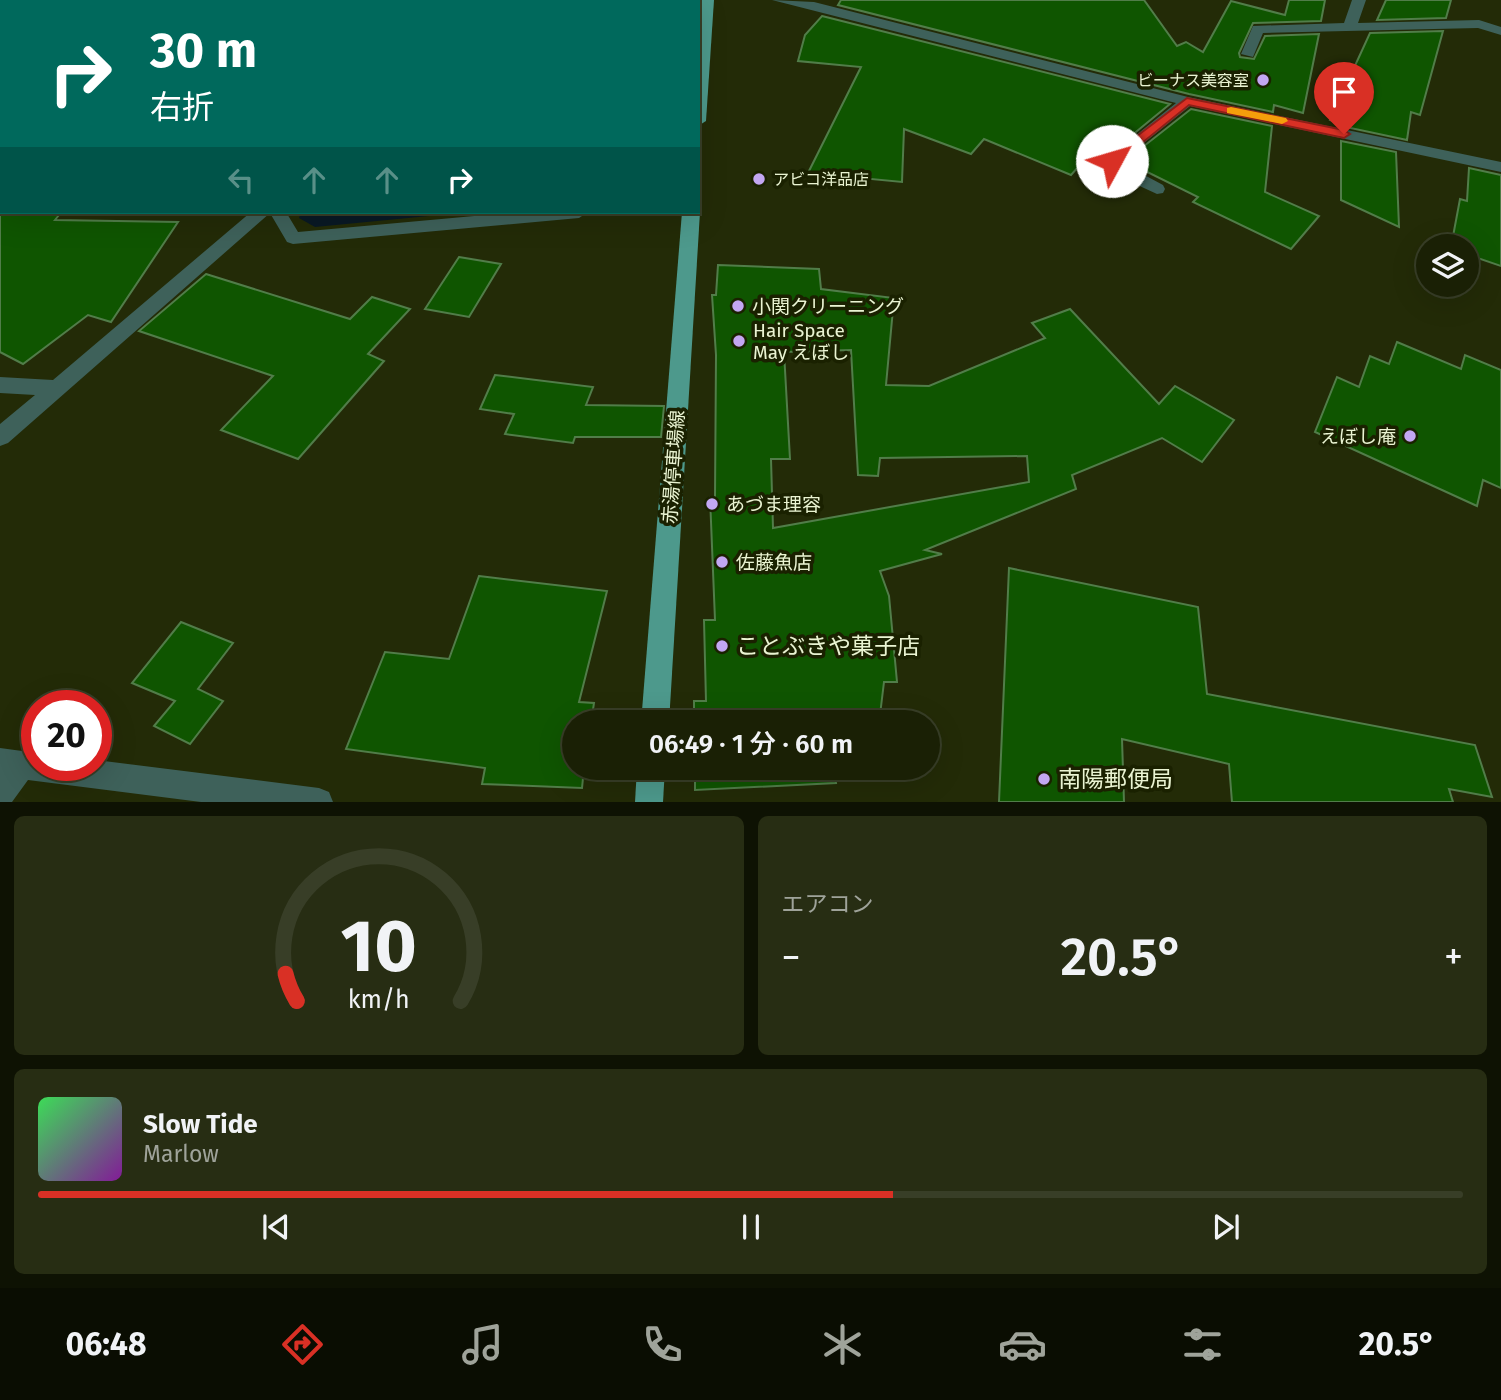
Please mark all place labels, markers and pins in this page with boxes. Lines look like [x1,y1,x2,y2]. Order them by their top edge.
pin [1314,62,1374,134]
place label: ビーナス美容室 [1137,71,1249,90]
marker: ビーナス美容室 [1255,72,1271,88]
place label: アビコ洋品店 [773,170,869,189]
marker: アビコ洋品店 [751,171,767,187]
place label: 小関クリーニング [752,295,904,318]
marker: 小関クリーニング [730,298,746,314]
place label: Hair Space May えぼし [753,319,849,364]
marker: Hair Space May えぼし [731,333,747,349]
place label: えぼし庵 [1320,425,1396,448]
marker: えぼし庵 [1402,428,1418,444]
place label: あづま理容 [726,493,821,516]
marker: あづま理容 [704,496,720,512]
place label: 佐藤魚店 [736,551,812,574]
marker: 佐藤魚店 [714,554,730,570]
place label: ことぶきや菓子店 [736,632,920,660]
marker: ことぶきや菓子店 [714,638,730,654]
place label: 南陽郵便局 [1058,765,1173,793]
marker: 南陽郵便局 [1036,771,1052,787]

